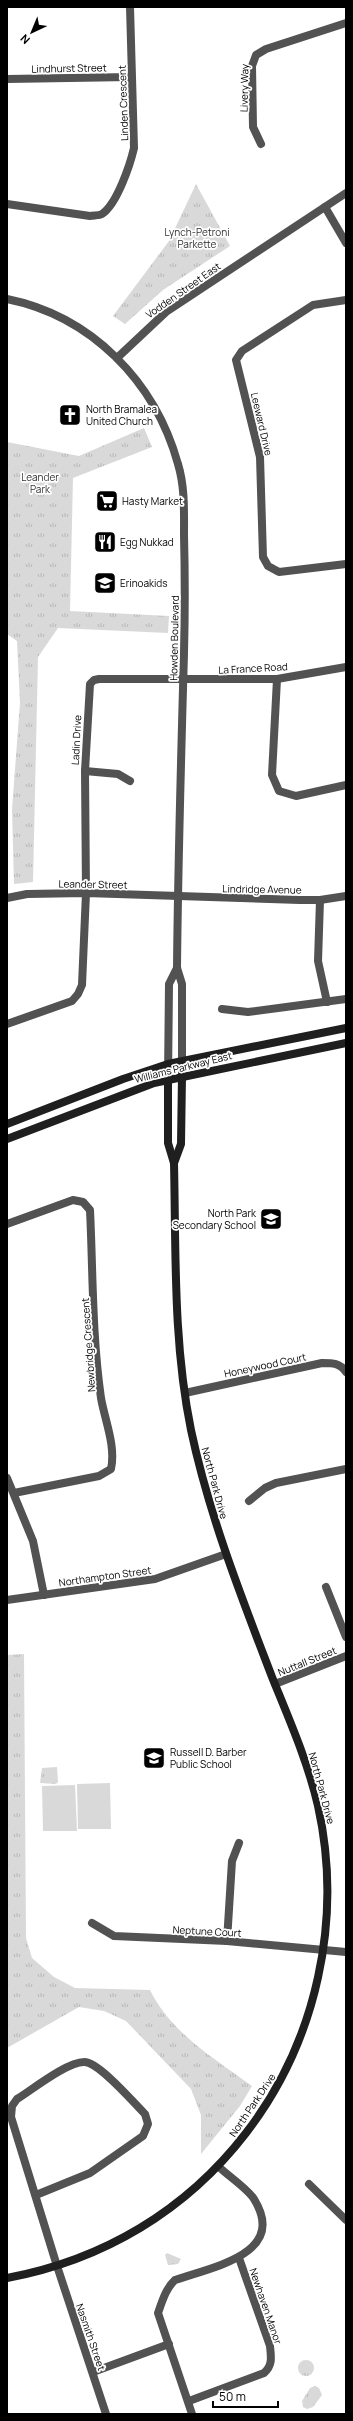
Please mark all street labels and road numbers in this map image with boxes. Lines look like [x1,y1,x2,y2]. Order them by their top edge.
street label: Lindhurst Street [31,60,107,76]
street label: Livery Way [237,63,251,112]
street label: Linden Crescent [115,65,131,141]
street label: Vodden Street East [143,259,223,321]
street label: Leeward Drive [248,391,276,457]
street label: Howden Boulevard [166,595,182,681]
street label: La France Road [218,659,288,677]
street label: Ladin Drive [68,714,84,765]
street label: Leander Street [58,876,128,892]
street label: Lindridge Avenue [222,881,302,897]
street label: Williams Parkway East [133,1048,233,1086]
street label: Newbridge Crescent [78,1297,98,1393]
street label: Honeywood Court [223,1349,307,1381]
street label: North Park Drive [199,1446,231,1521]
street label: Northampton Street [58,1563,152,1589]
street label: Nuttall Street [276,1643,338,1679]
street label: North Park Drive [306,1751,338,1826]
street label: Neptune Court [172,1922,242,1940]
street label: North Park Drive [226,2070,278,2139]
street label: Newhaven Manor [246,2266,286,2346]
street label: Nasmith Street [73,2302,109,2372]

